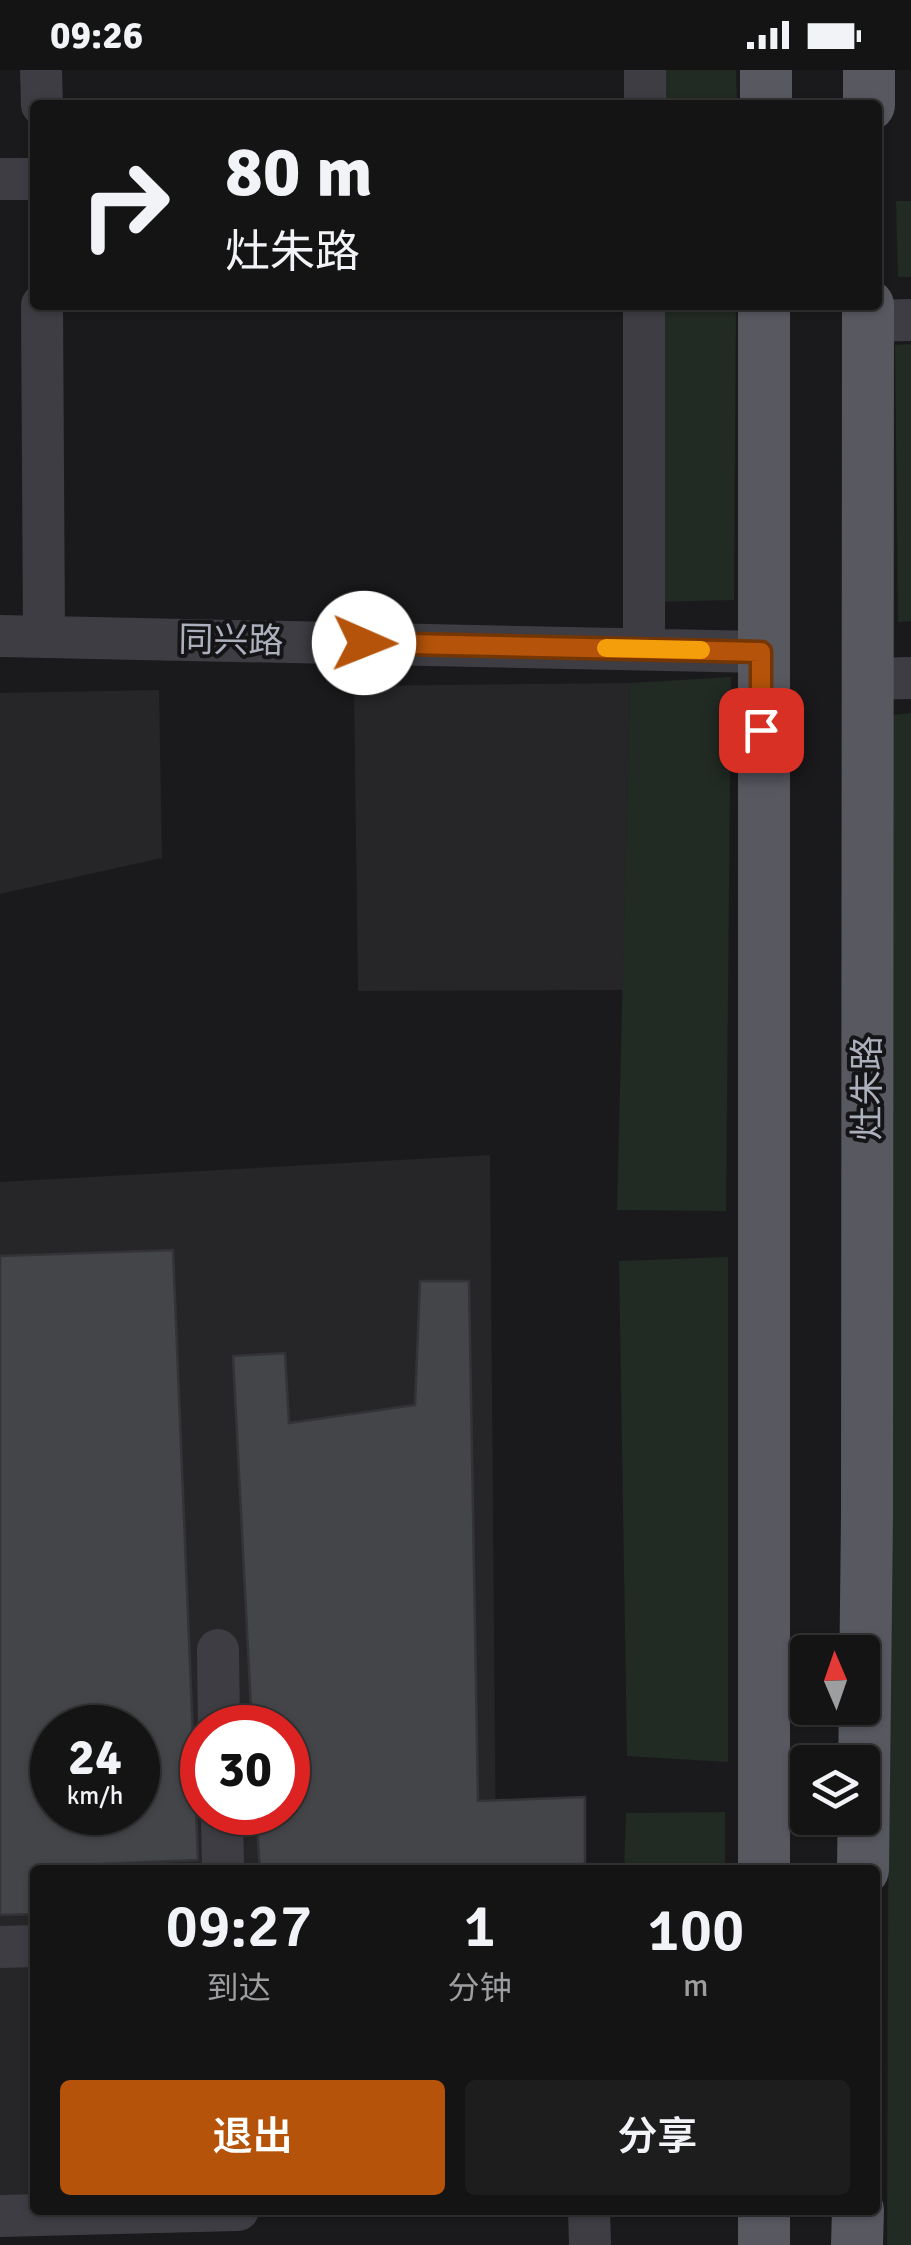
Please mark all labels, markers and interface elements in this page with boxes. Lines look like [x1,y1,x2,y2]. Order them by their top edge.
text: 09:26 [50,12,143,59]
text: 80 m [225,129,373,215]
icon: right [60,140,190,270]
text: 灶朱路 [225,225,360,280]
position arrow [312,591,416,695]
street label: 同兴路 [178,618,284,663]
pin [719,688,804,773]
icon: arrive [734,703,789,758]
street label: 灶朱路 [846,1035,889,1141]
north arrow [790,1635,880,1725]
map controls [790,1635,880,1835]
speed limit sign: 30 [180,1705,310,1835]
text: 24 [68,1727,122,1789]
button: layers [790,1745,880,1835]
text: km/h [67,1780,123,1811]
text: 09:27 [166,1890,312,1964]
text: 1 [463,1890,496,1964]
text: 100 [647,1894,744,1968]
text: m [683,1966,709,2005]
text: 到达 [207,1969,271,2008]
text: 分钟 [448,1969,512,2008]
button: 退出 [60,2080,445,2195]
button: 分享 [465,2080,850,2195]

